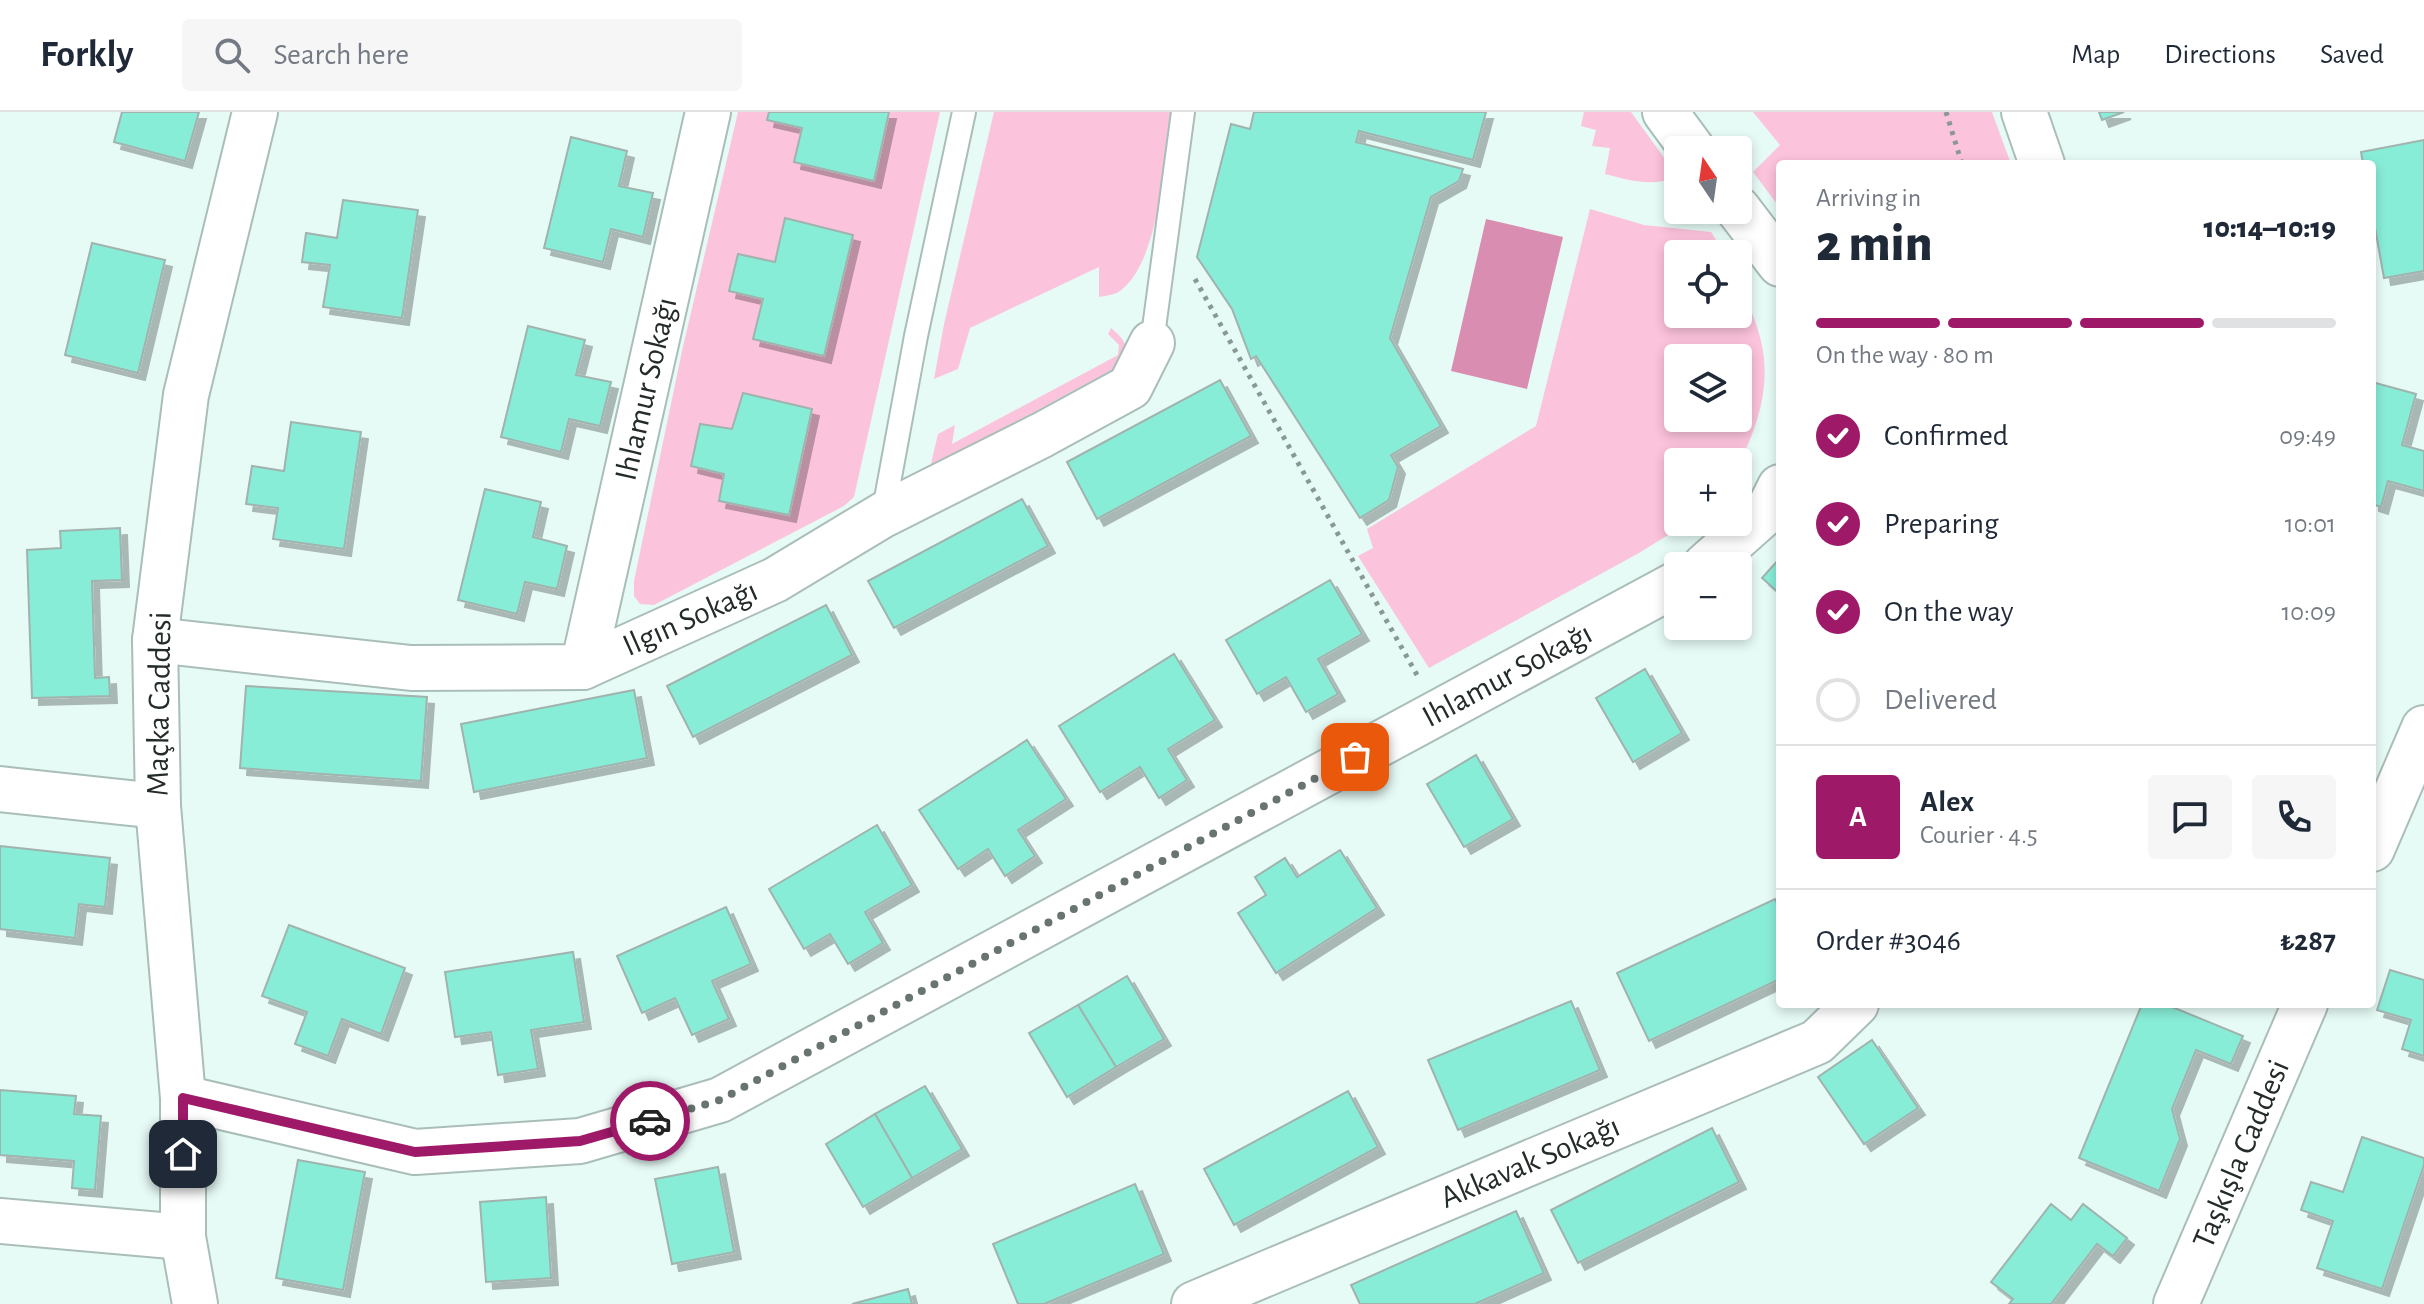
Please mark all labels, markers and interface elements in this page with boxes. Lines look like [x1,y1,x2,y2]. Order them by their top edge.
search box [182,19,742,91]
icon: search [210,33,254,77]
text: Forkly [40,36,134,74]
text: Search here [274,40,409,70]
text: Map [2071,41,2120,69]
text: Directions [2164,41,2276,69]
text: Saved [2320,41,2384,69]
north arrow [1664,136,1752,224]
map controls [1664,136,1752,640]
text: Arriving in [1816,185,1921,211]
text: 10:14–10:19 [2203,213,2336,243]
text: 2 min [1816,218,1932,270]
button: locate [1664,240,1752,328]
street label: Ihlamur Sokağı [609,294,683,484]
text: On the way · 80 m [1816,342,1994,368]
button: layers [1664,344,1752,432]
icon: check [1816,414,1860,458]
text: Confirmed [1884,421,2008,451]
text: 09:49 [2279,423,2336,449]
button: + [1664,448,1752,536]
icon: check [1816,502,1860,546]
text: Preparing [1884,509,1999,539]
text: 10:01 [2285,511,2336,537]
button: − [1664,552,1752,640]
street label: Ilgın Sokağı [618,574,762,662]
icon: check [1816,590,1860,634]
text: On the way [1884,597,2013,627]
text: 10:09 [2281,599,2336,625]
street label: Maçka Caddesi [141,611,177,797]
street label: Ihlamur Sokağı [1417,617,1597,733]
text: Delivered [1884,685,1997,715]
pin [1321,723,1389,791]
icon: bag [1333,735,1377,779]
button: chat [2148,775,2232,859]
button: phone [2252,775,2336,859]
text: Alex [1920,787,1974,817]
text: A [1849,802,1867,832]
text: Courier · 4.5 [1920,822,2038,848]
text: Order #3046 [1816,926,1961,956]
text: ₺287 [2280,926,2336,956]
street label: Taşkışla Caddesi [2187,1055,2295,1253]
courier [610,1081,690,1161]
icon: car [628,1099,672,1143]
street label: Akkavak Sokağı [1436,1110,1624,1214]
pin [149,1120,217,1188]
icon: home [161,1132,205,1176]

